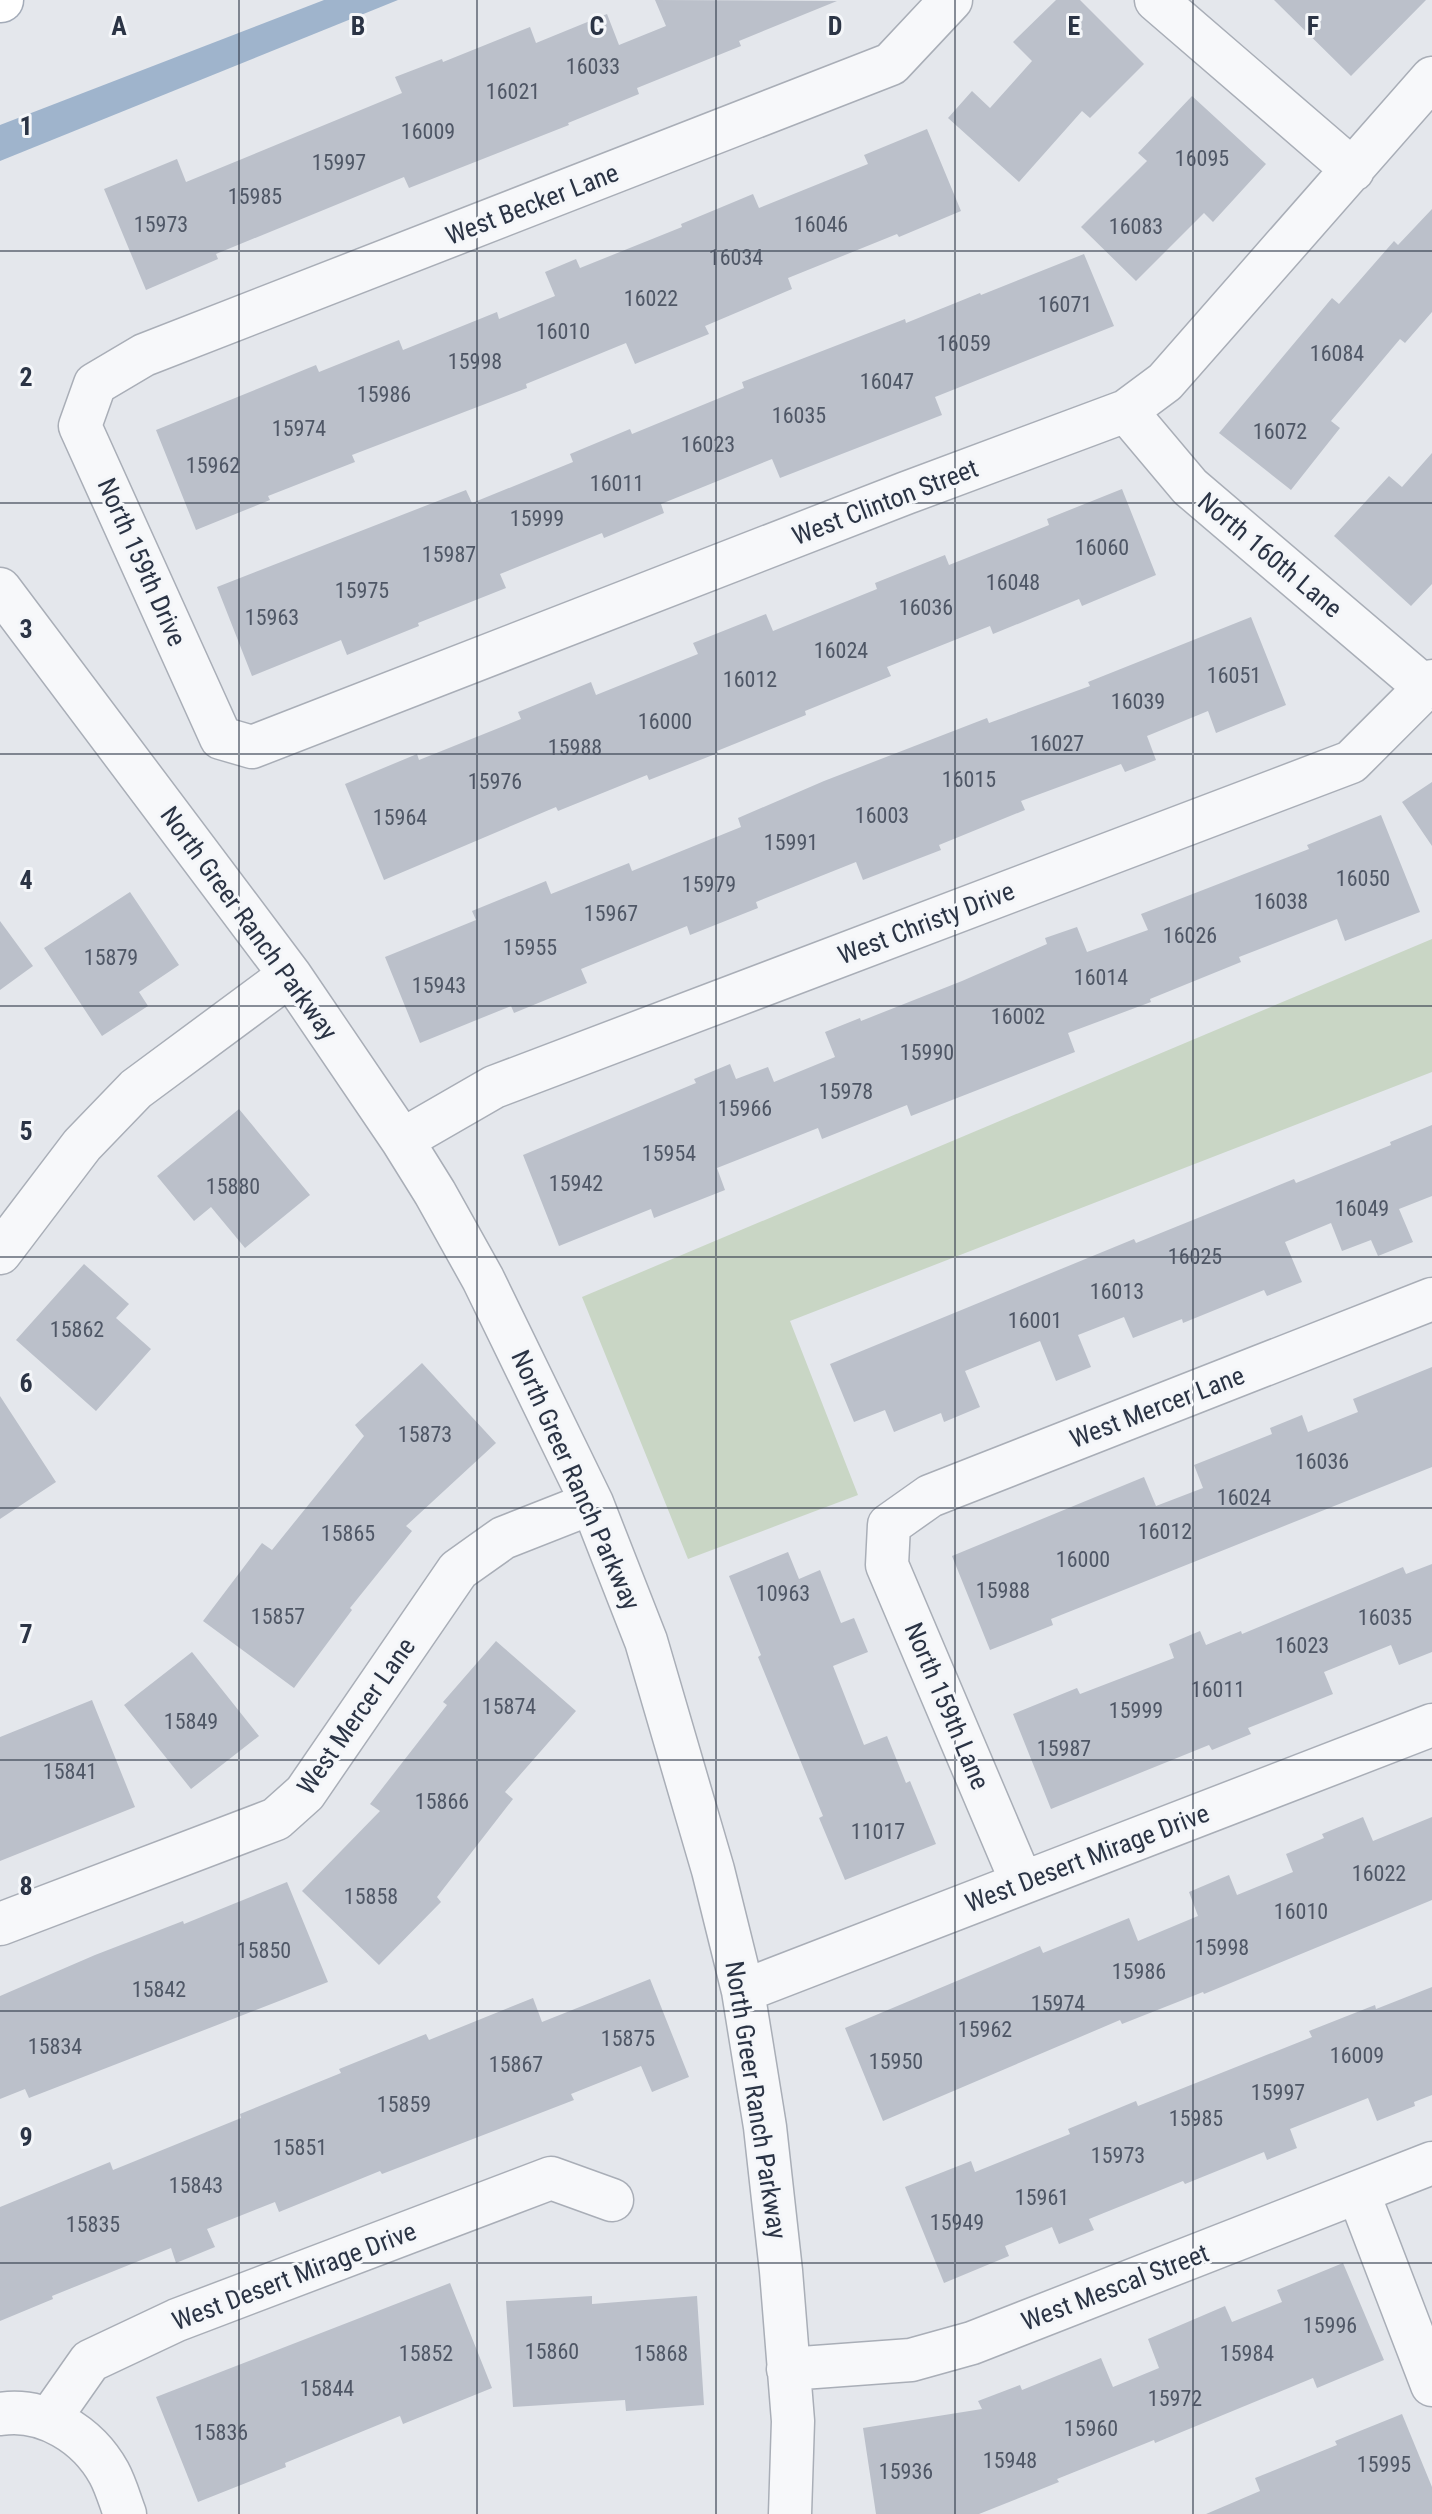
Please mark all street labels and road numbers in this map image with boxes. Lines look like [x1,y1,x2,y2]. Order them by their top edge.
street label: West Becker Lane [441,157,623,251]
street label: West Clinton Street [788,453,982,551]
street label: North 159th Drive [92,473,192,651]
street label: North 160th Lane [1192,486,1348,624]
street label: North Greer Ranch Parkway [154,801,344,1046]
street label: West Christy Drive [834,876,1018,970]
street label: North Greer Ranch Parkway [505,1346,647,1615]
street label: West Mercer Lane [1066,1360,1248,1454]
street label: North 159th Lane [898,1618,996,1794]
street label: West Mercer Lane [291,1632,421,1800]
street label: West Desert Mirage Drive [961,1798,1213,1918]
street label: North Greer Ranch Parkway [719,1959,793,2241]
street label: West Desert Mirage Drive [168,2216,420,2336]
street label: West Mescal Street [1017,2237,1213,2337]

